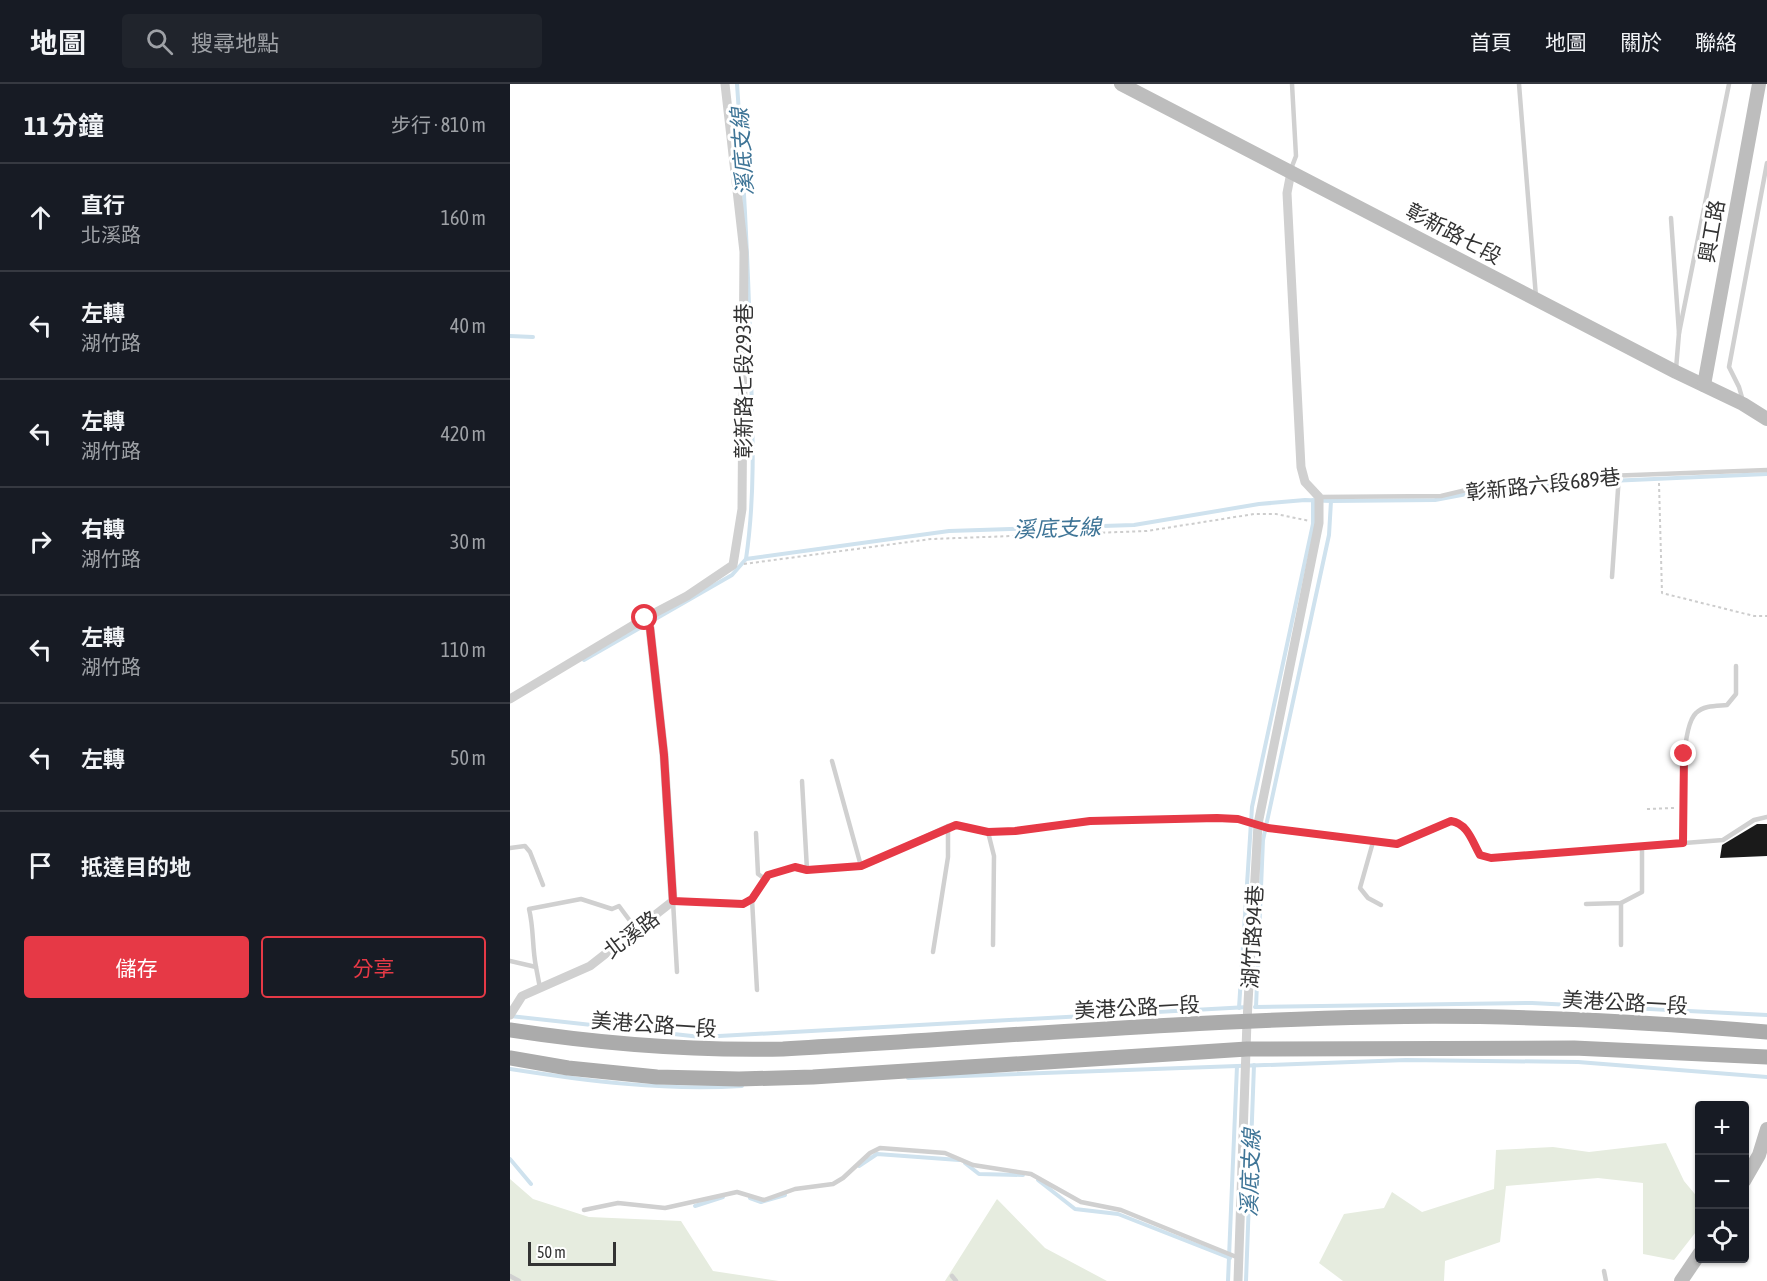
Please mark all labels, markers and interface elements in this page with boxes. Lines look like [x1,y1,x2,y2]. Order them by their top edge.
search box [122,14,542,68]
icon: search [143,25,176,58]
text: 地圖 [30,27,86,59]
text: 搜尋地點 [191,30,279,56]
text: 首頁 [1470,30,1512,54]
text: 地圖 [1545,30,1587,54]
text: 關於 [1620,30,1662,54]
text: 聯絡 [1695,30,1737,54]
water label: 溪底支線 [726,104,758,197]
text: 11 分鐘 [24,111,104,141]
text: 步行 · 810 m [391,113,486,136]
text: 直行 [81,192,125,218]
street label: 彰新路七段 [1402,198,1506,268]
street label: 興工路 [1694,198,1728,264]
icon: ahead [24,201,57,234]
text: 160 m [441,206,486,229]
text: 北溪路 [81,223,141,246]
text: 左轉 [81,300,125,326]
street label: 彰新路七段293巷 [731,303,755,459]
icon: left [24,309,57,342]
text: 40 m [450,314,486,337]
text: 湖竹路 [81,331,141,354]
text: 左轉 [81,408,125,434]
icon: left [24,417,57,450]
text: 420 m [441,422,486,445]
text: 湖竹路 [81,439,141,462]
street label: 彰新路六段689巷 [1464,464,1622,504]
water label: 溪底支線 [1013,513,1104,543]
text: 右轉 [81,516,125,542]
icon: right [24,525,57,558]
text: 30 m [450,530,486,553]
text: 湖竹路 [81,547,141,570]
route start [631,604,657,630]
text: 左轉 [81,624,125,650]
icon: left [24,633,57,666]
text: 110 m [441,638,486,661]
text: 湖竹路 [81,655,141,678]
route end [1670,740,1696,766]
icon: left [24,741,57,774]
text: 左轉 [81,746,125,772]
text: 50 m [450,746,486,769]
icon: arrive [24,849,57,882]
text: 抵達目的地 [81,854,191,880]
street label: 湖竹路94巷 [1237,885,1267,989]
street label: 北溪路 [599,905,663,963]
button: 儲存 [24,936,249,998]
button: 分享 [261,936,486,998]
street label: 美港公路一段 [1561,987,1689,1017]
street label: 美港公路一段 [1073,992,1201,1022]
street label: 美港公路一段 [590,1008,718,1040]
map controls [1695,1101,1749,1263]
button: + [1695,1101,1749,1155]
water label: 溪底支線 [1235,1126,1265,1217]
button: − [1695,1155,1749,1209]
button: locate [1695,1209,1749,1263]
scale bar [528,1239,616,1266]
text: 50 m [537,1243,566,1261]

